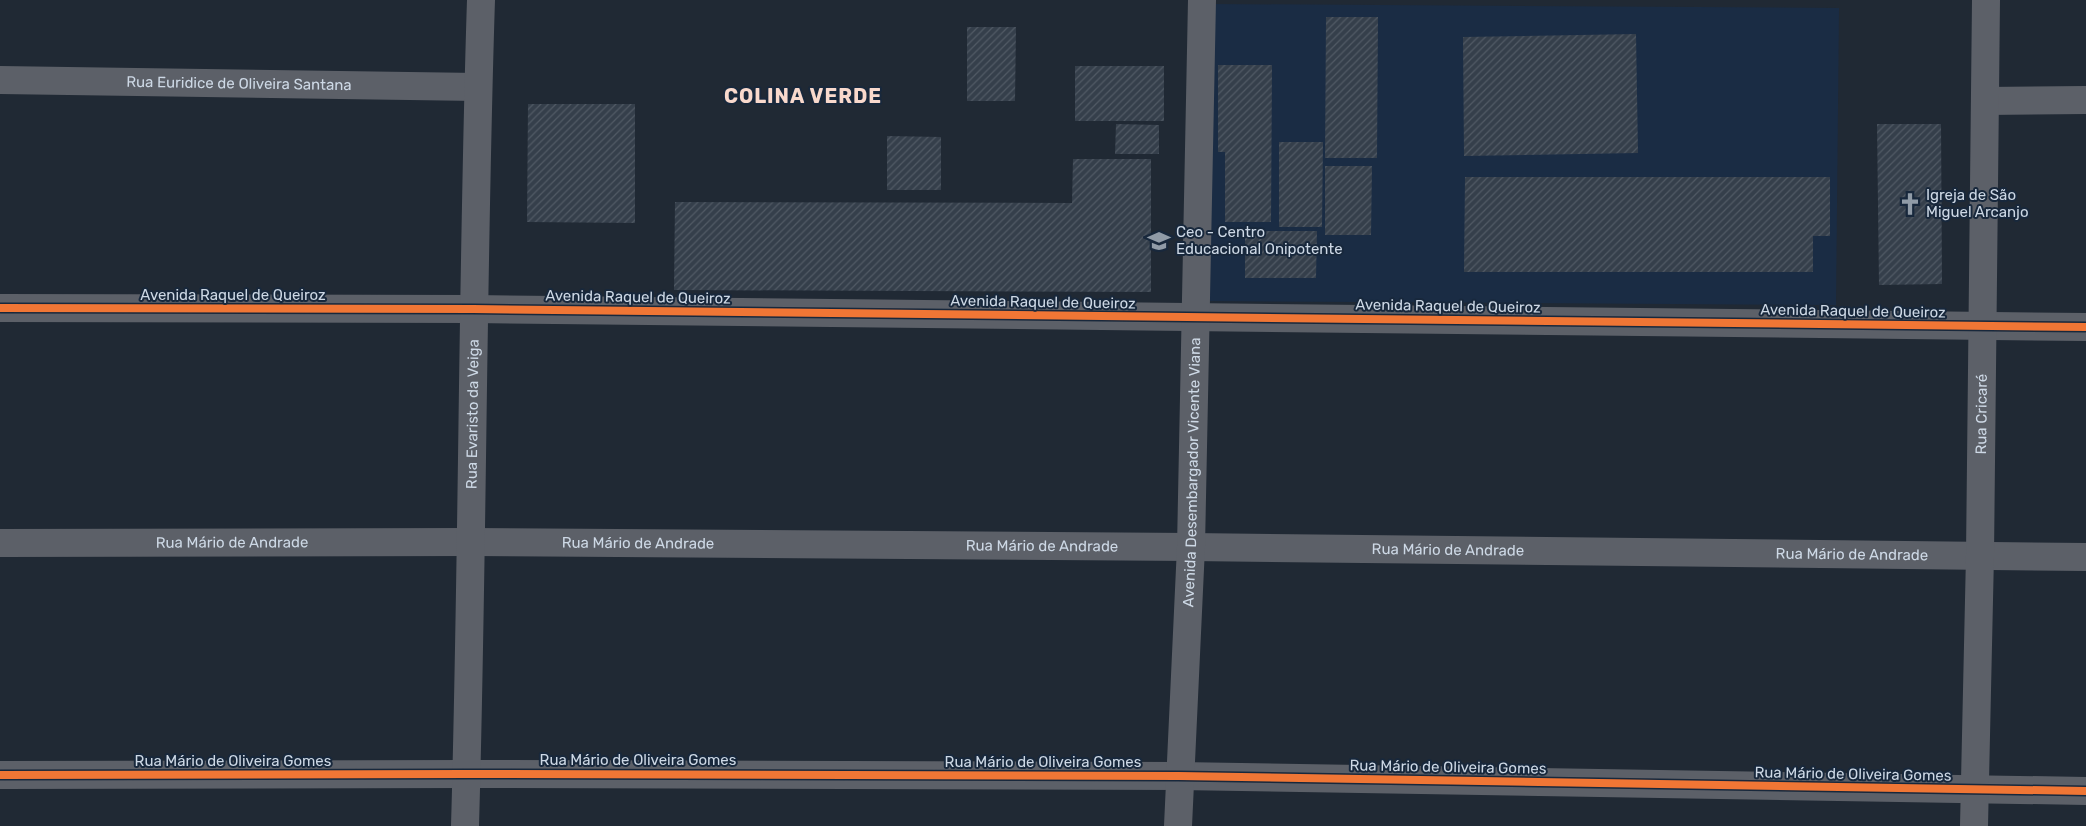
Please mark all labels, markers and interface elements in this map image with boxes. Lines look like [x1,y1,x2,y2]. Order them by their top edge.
street label: Rua Euridice de Oliveira Santana [126,73,352,94]
district label: COLINA VERDE [724,84,882,108]
place label: Igreja de São Miguel Arcanjo [1926,186,2029,221]
church icon: Igreja de São Miguel Arcanjo [1897,191,1923,217]
place label: Ceo - Centro Educacional Onipotente [1176,223,1343,258]
school or university icon: Ceo - Centro Educacional Onipotente [1146,228,1172,254]
street label: Avenida Raquel de Queiroz [140,286,326,304]
street label: Avenida Raquel de Queiroz [545,286,731,308]
street label: Avenida Raquel de Queiroz [950,291,1136,313]
street label: Avenida Raquel de Queiroz [1355,295,1541,317]
street label: Avenida Raquel de Queiroz [1760,300,1946,322]
street label: Avenida Desembargador Vicente Viana [1179,337,1204,608]
street label: Rua Evaristo da Veiga [463,339,483,489]
street label: Rua Cricaré [1972,374,1991,455]
street label: Rua Mário de Andrade [156,533,308,552]
street label: Rua Mário de Andrade [562,534,714,553]
street label: Rua Mário de Andrade [966,536,1118,555]
street label: Rua Mário de Andrade [1372,540,1524,560]
street label: Rua Mário de Andrade [1776,545,1928,564]
street label: Rua Mário de Oliveira Gomes [540,751,737,769]
street label: Rua Mário de Oliveira Gomes [135,752,332,770]
street label: Rua Mário de Oliveira Gomes [945,753,1142,771]
street label: Rua Mário de Oliveira Gomes [1349,756,1547,778]
street label: Rua Mário de Oliveira Gomes [1754,763,1952,785]

